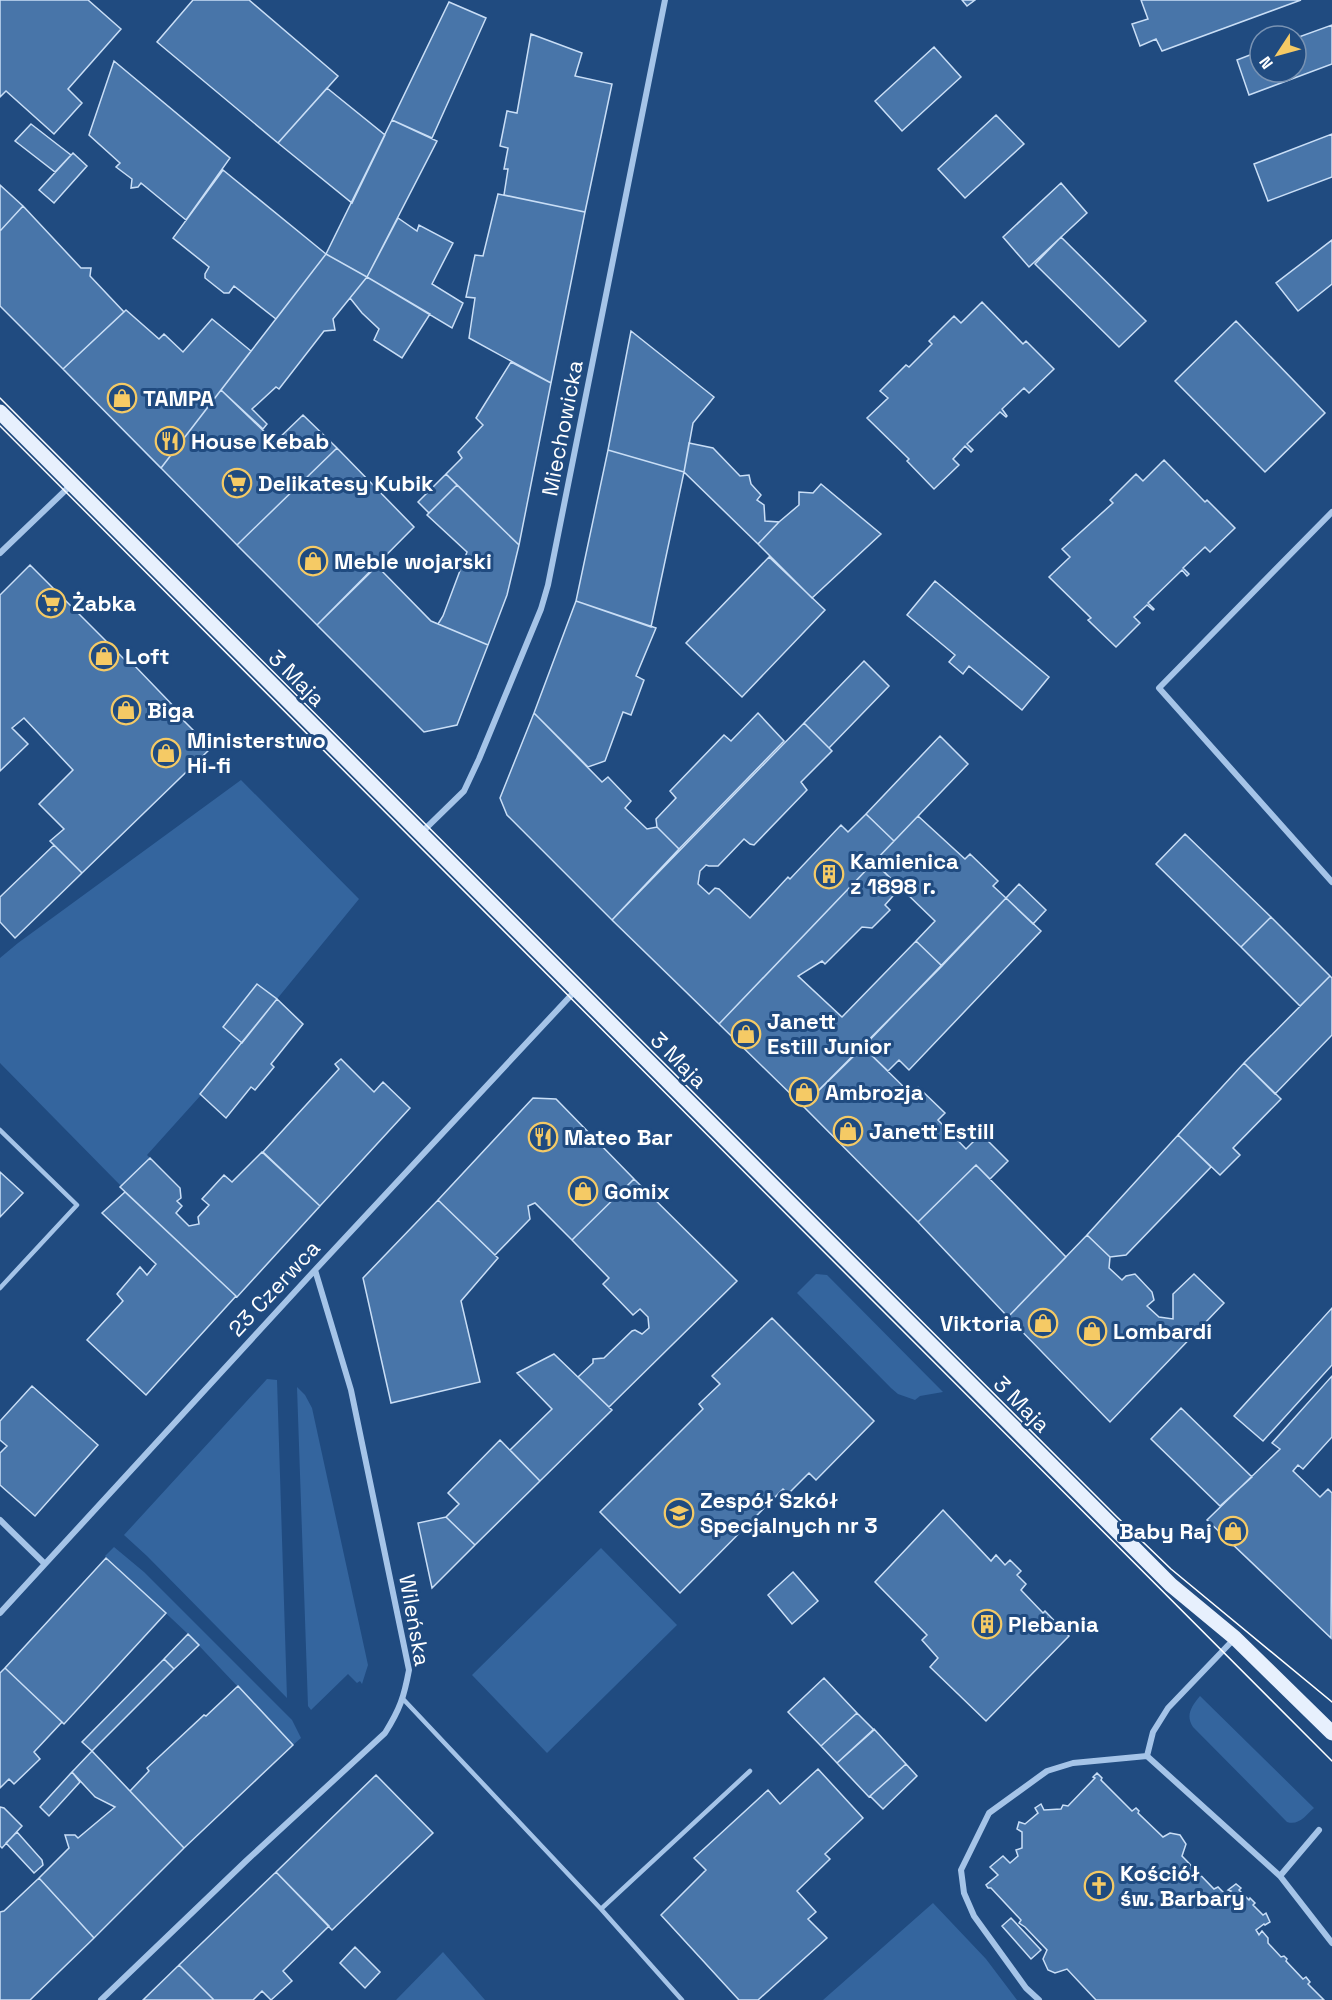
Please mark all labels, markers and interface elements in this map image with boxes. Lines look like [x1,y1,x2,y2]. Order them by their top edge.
north arrow [1248,24,1308,84]
text: N [1255,52,1278,73]
street label: Miechowicka [535,357,589,498]
shop icon: TAMPA [106,382,138,414]
place label: TAMPA [143,384,214,412]
restaurant icon: House Kebab [154,425,186,457]
place label: House Kebab [191,427,329,455]
supermarket icon: Delikatesy Kubik [221,467,253,499]
place label: Delikatesy Kubik [258,469,434,497]
shop icon: Meble wojarski [297,545,329,577]
place label: Meble wojarski [334,547,492,575]
supermarket icon: Żabka [35,587,67,619]
place label: Żabka [72,589,137,617]
shop icon: Loft [88,640,120,672]
place label: Loft [125,642,169,670]
street label: 3 Maja [263,644,331,712]
shop icon: Biga [110,694,142,726]
place label: Biga [147,696,194,724]
place label: Ministerstwo Hi-fi [187,726,326,779]
shop icon: Ministerstwo Hi-fi [150,737,182,769]
place label: Kamienica z 1898 r. [850,847,959,900]
building icon: Kamienica z 1898 r. [813,858,845,890]
place label: Janett Estill Junior [767,1007,892,1060]
shop icon: Janett Estill Junior [730,1018,762,1050]
street label: 3 Maja [645,1026,713,1094]
shop icon: Ambrozja [788,1076,820,1108]
place label: Ambrozja [825,1078,924,1106]
shop icon: Janett Estill [832,1115,864,1147]
place label: Janett Estill [869,1117,995,1145]
restaurant icon: Mateo Bar [527,1121,559,1153]
place label: Mateo Bar [564,1123,673,1151]
shop icon: Gomix [567,1175,599,1207]
place label: Gomix [604,1177,670,1205]
street label: 23 Czerwca [222,1234,326,1342]
shop icon: Viktoria [1027,1307,1059,1339]
place label: Viktoria [940,1309,1022,1337]
shop icon: Lombardi [1076,1315,1108,1347]
place label: Lombardi [1113,1317,1212,1345]
street label: 3 Maja [988,1370,1056,1438]
place label: Zespół Szkół Specjalnych nr 3 [700,1486,878,1539]
school or university icon: Zespół Szkół Specjalnych nr 3 [663,1497,695,1529]
shop icon: Baby Raj [1217,1515,1249,1547]
place label: Baby Raj [1119,1517,1212,1545]
street label: Wileńska [393,1572,437,1668]
building icon: Plebania [971,1608,1003,1640]
place label: Plebania [1008,1610,1099,1638]
place label: Kościół św. Barbary [1120,1859,1245,1912]
church icon: Kościół św. Barbary [1083,1870,1115,1902]

